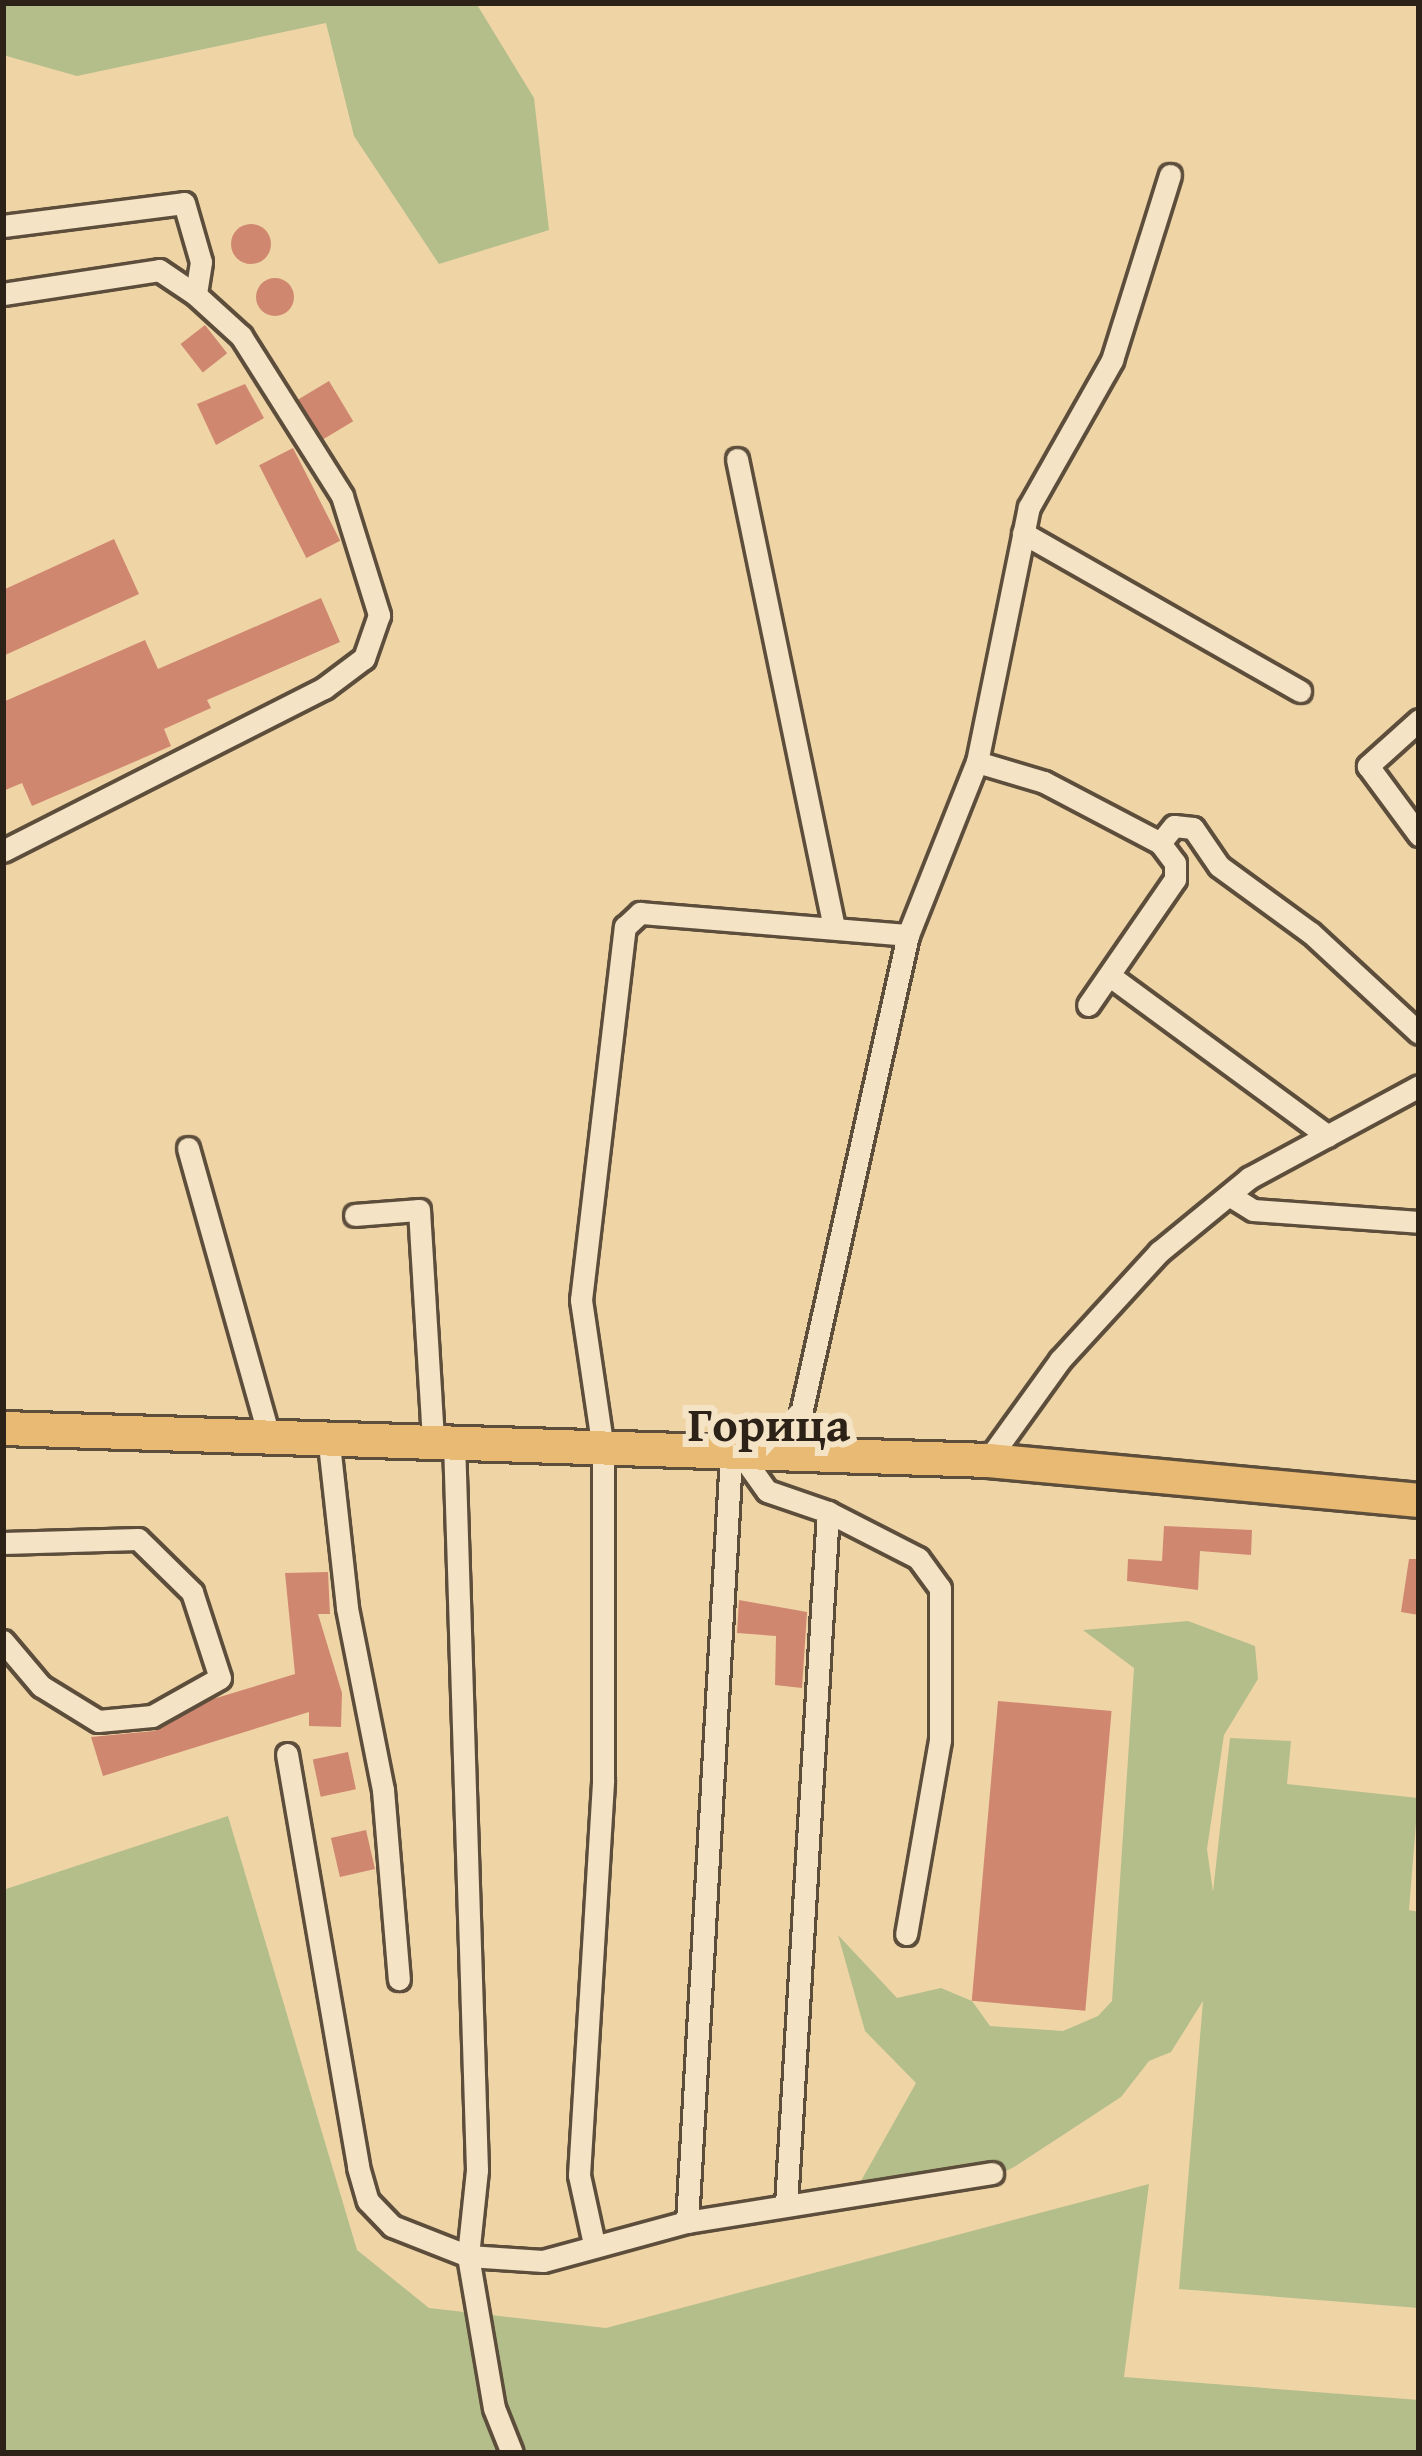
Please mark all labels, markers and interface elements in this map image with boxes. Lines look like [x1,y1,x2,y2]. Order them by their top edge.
district label: Горица [688,1395,850,1453]

